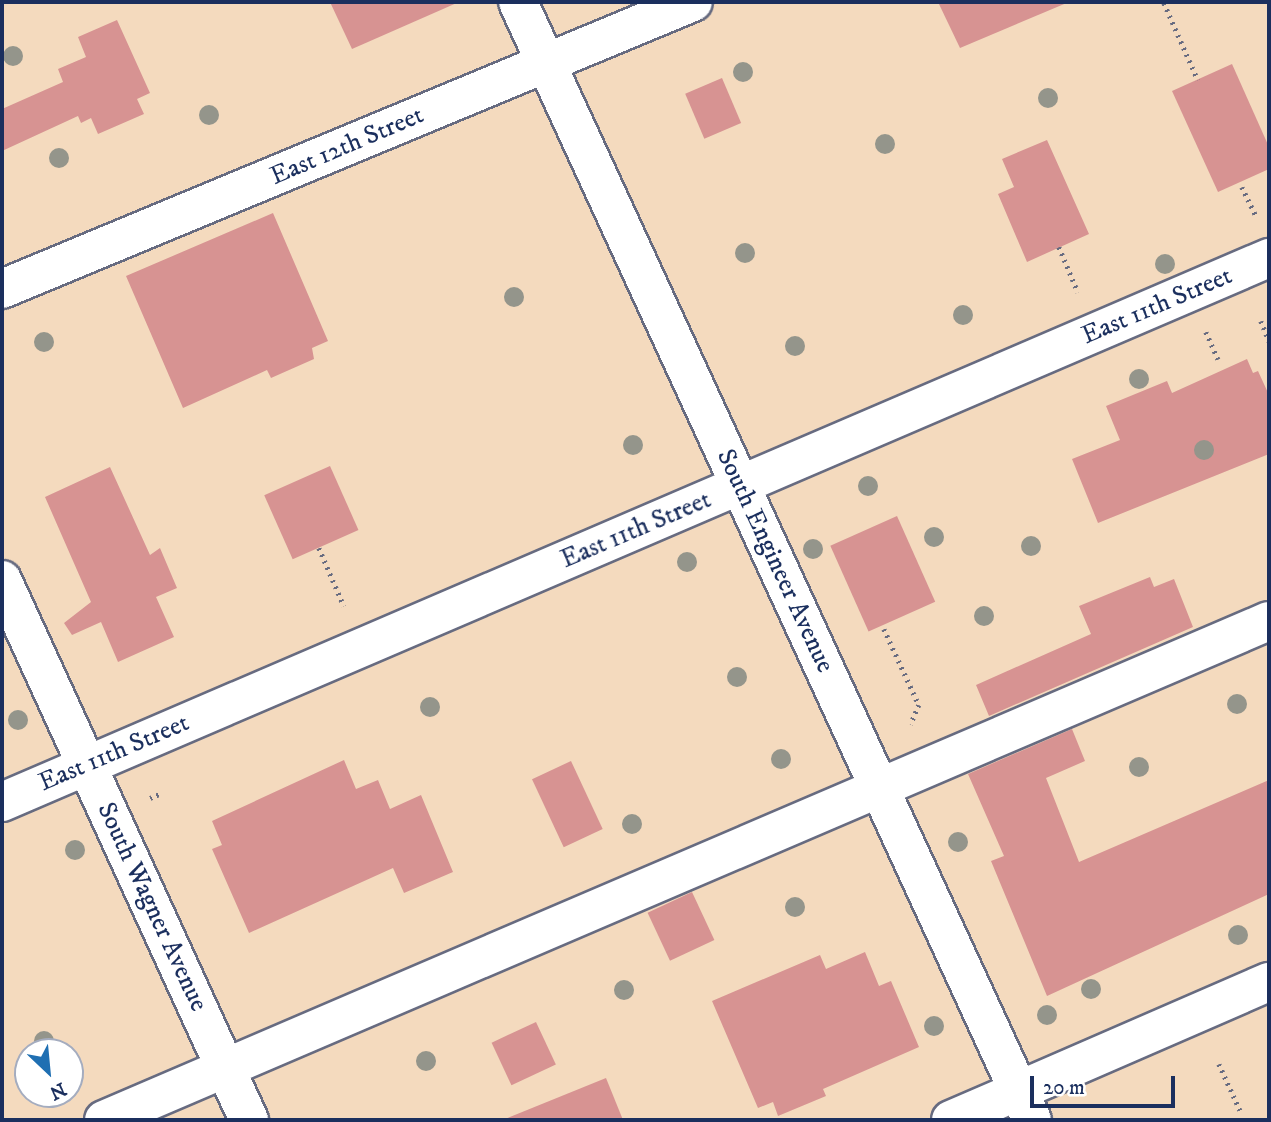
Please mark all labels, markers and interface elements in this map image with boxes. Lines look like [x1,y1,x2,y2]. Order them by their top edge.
street label: East 12th Street [266,100,428,192]
street label: East 11th Street [1077,260,1237,352]
street label: South Engineer Avenue [710,444,840,678]
street label: East 11th Street [556,484,716,576]
street label: East 11th Street [34,707,194,799]
street label: South Wagner Avenue [90,798,214,1016]
north arrow [14,1038,84,1108]
scale bar [1033,1062,1178,1106]
text: 20 m [1043,1075,1085,1101]
text: N [45,1077,70,1104]

